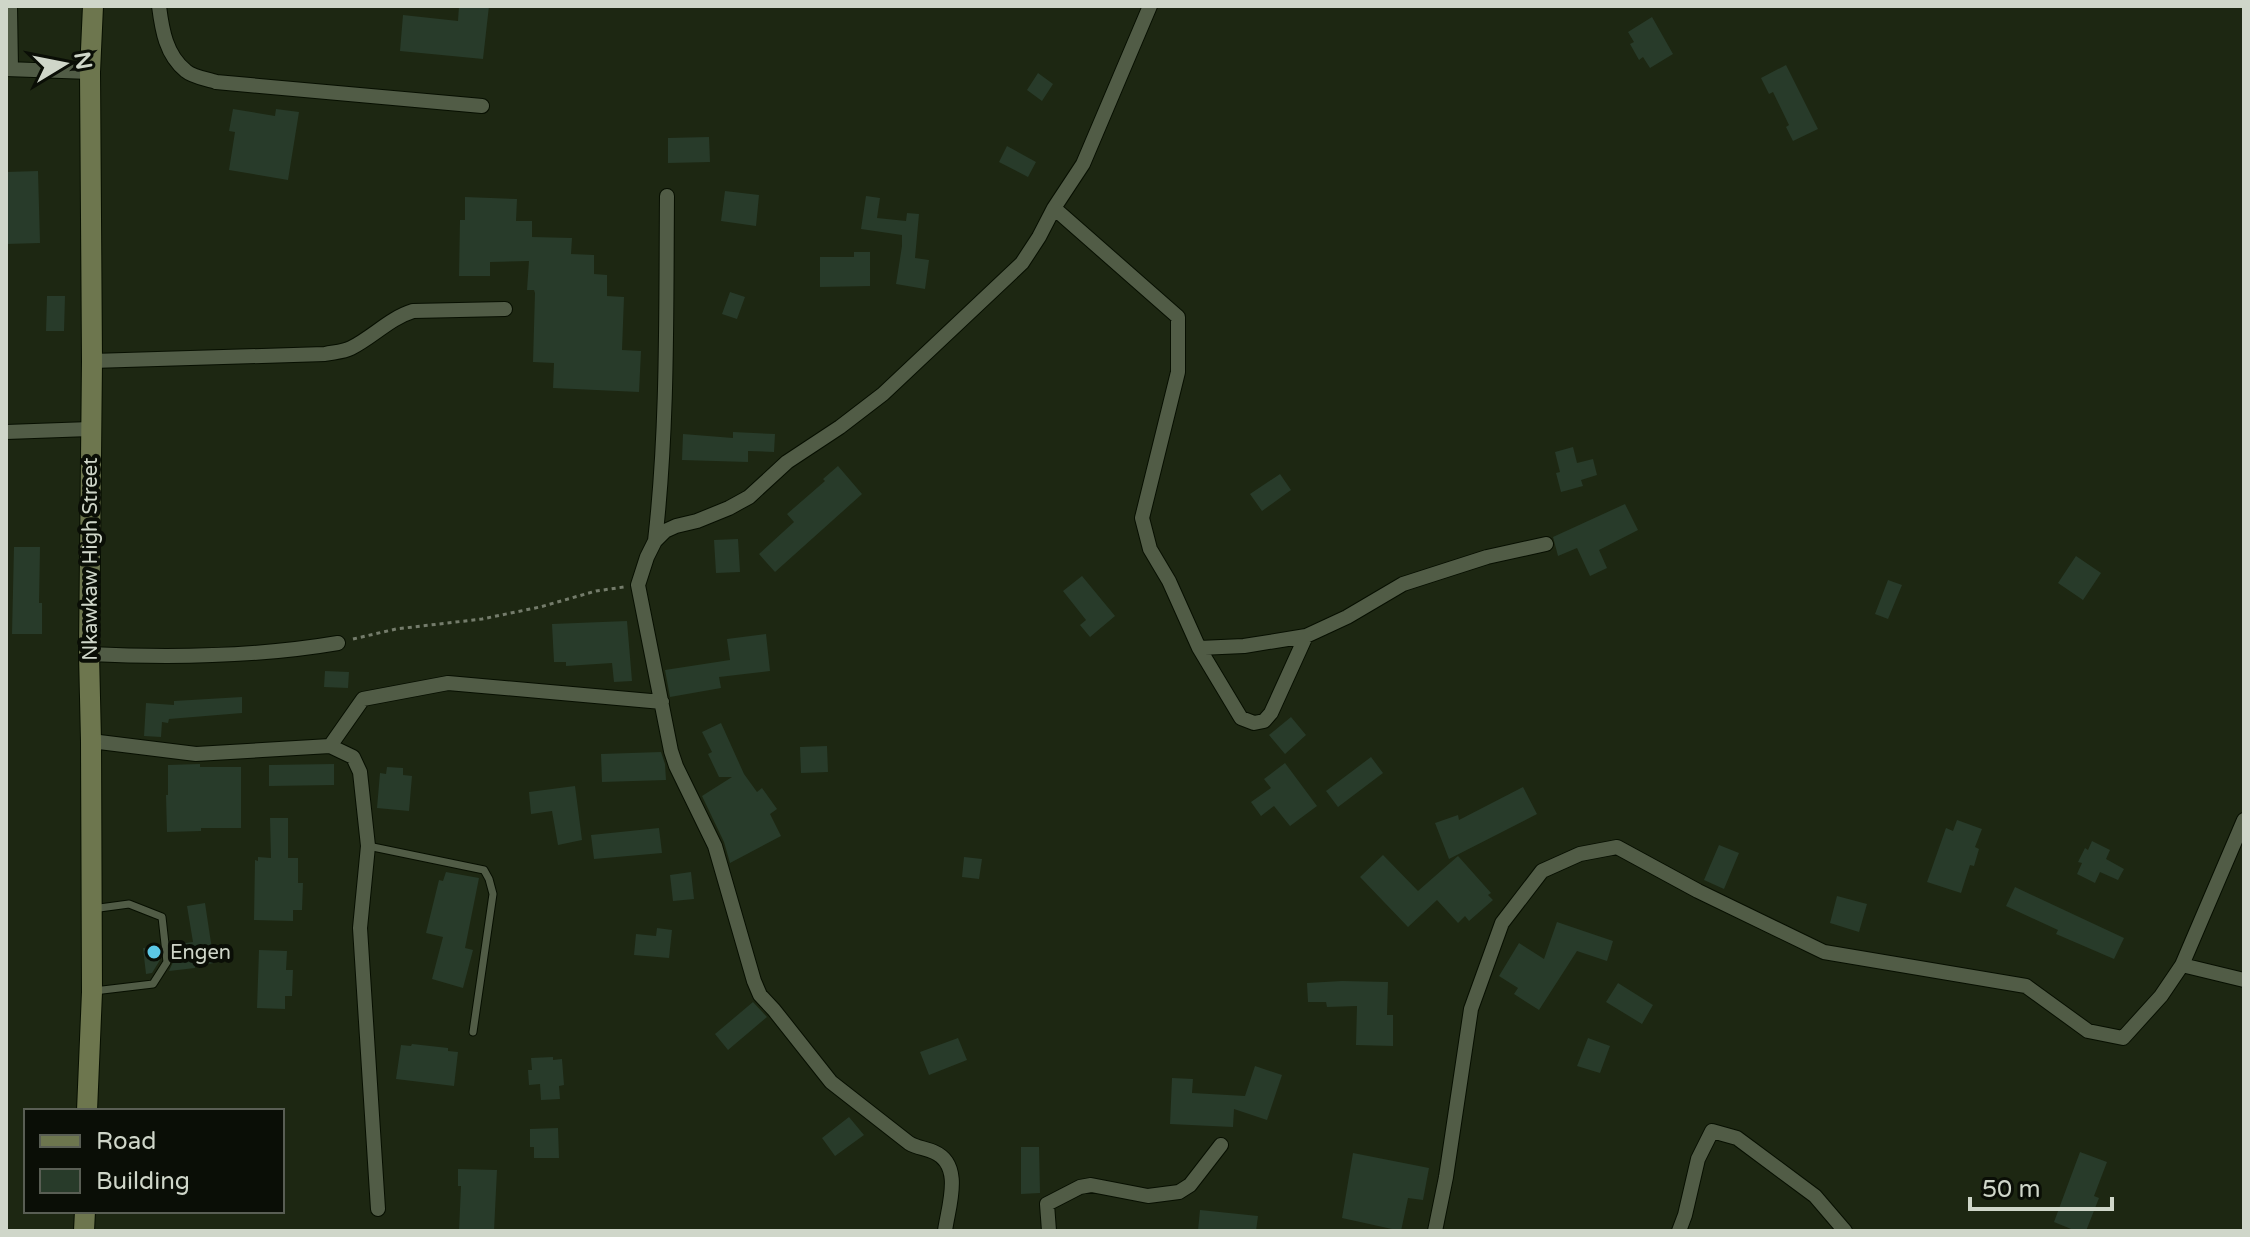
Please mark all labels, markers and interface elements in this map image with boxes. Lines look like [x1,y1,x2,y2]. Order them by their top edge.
north arrow [24,24,104,104]
text: N [68,50,97,72]
street label: Nkawkaw High Street [79,457,103,661]
place label: Engen [170,941,231,965]
marker: Engen [145,943,163,961]
legend [24,1109,284,1213]
text: Road [96,1127,156,1156]
scale bar [1970,1161,2112,1211]
text: Building [96,1167,190,1196]
text: 50 m [1982,1175,2040,1204]

